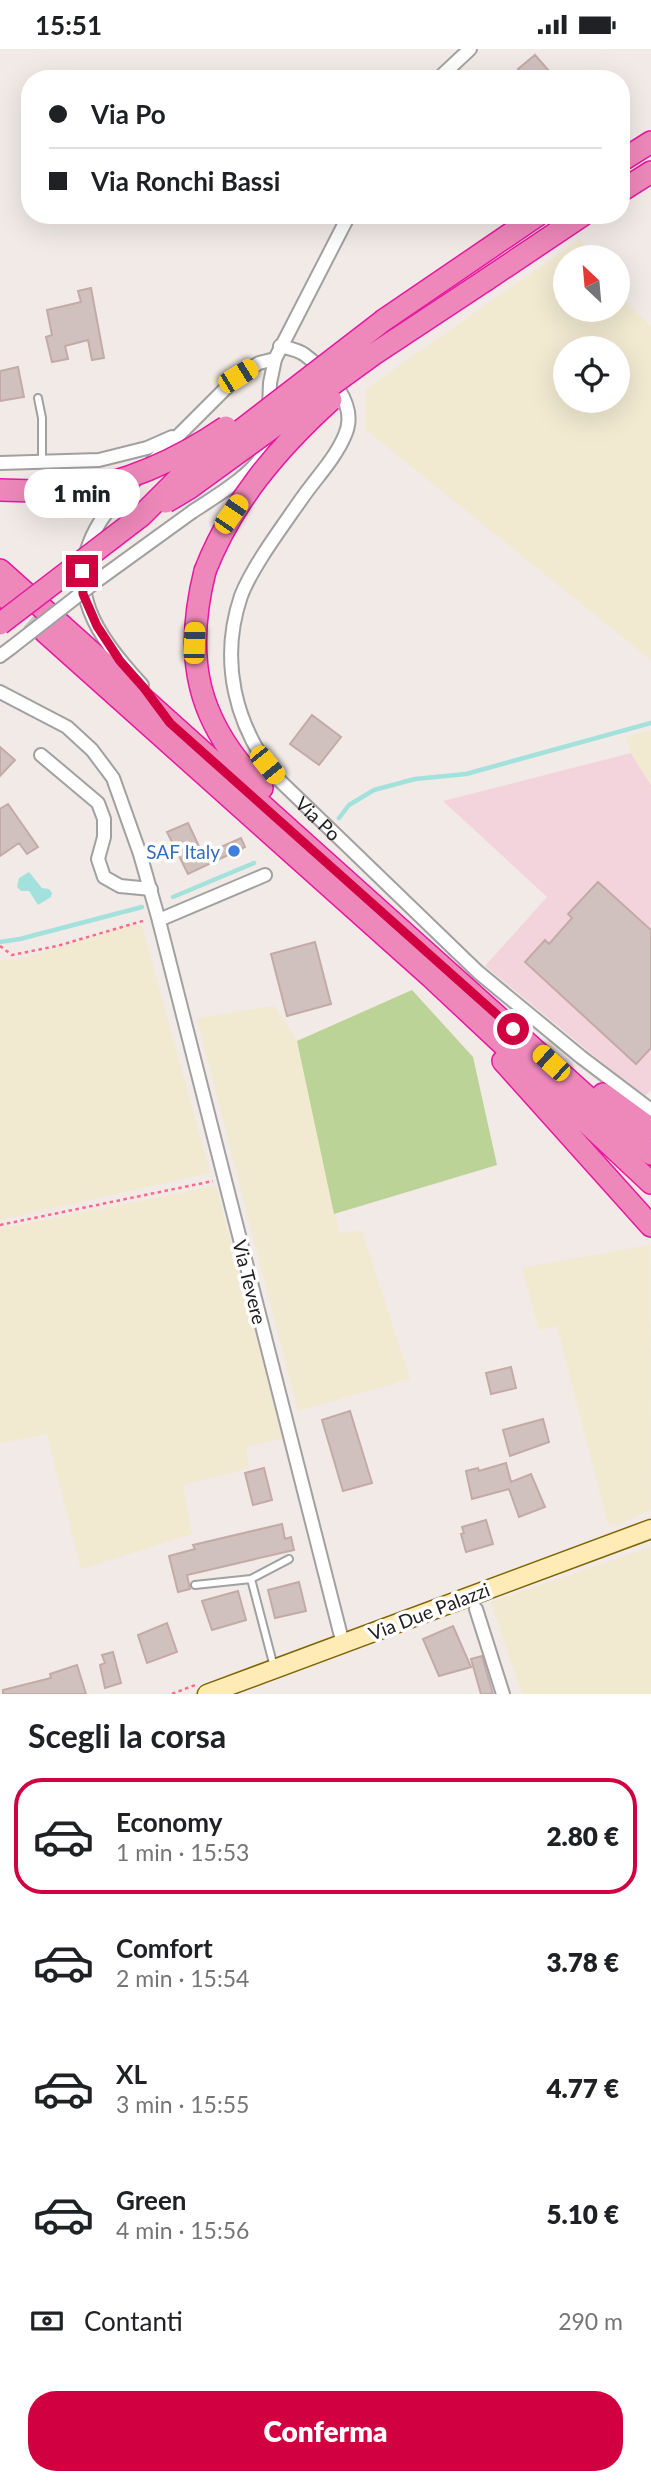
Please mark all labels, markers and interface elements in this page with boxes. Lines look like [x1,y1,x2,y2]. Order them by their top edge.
text: 15:51 [35,9,102,41]
text: Via Po [91,98,166,130]
text: Via Ronchi Bassi [91,165,280,197]
north arrow [553,245,630,322]
map controls [553,245,630,413]
button: locate [553,336,630,413]
car [215,356,262,396]
callout: 1 min [24,469,140,519]
text: 1 min [53,479,111,507]
car [211,491,252,537]
route end [66,555,98,587]
car [183,622,206,664]
car [246,742,289,788]
street label: Via Po [291,791,346,845]
place label: SAF Italy [146,840,220,863]
marker: SAF Italy [226,843,242,859]
route start [497,1013,529,1045]
car [529,1041,574,1085]
street label: Via Tevere [228,1237,272,1327]
street label: Via Due Palazzi [365,1577,493,1645]
text: Scegli la corsa [28,1716,226,1755]
icon: car [32,1805,95,1868]
text: Economy [116,1806,222,1838]
text: 2.80 € [546,1820,619,1852]
text: 1 min · 15:53 [116,1838,249,1866]
icon: car [32,1931,95,1994]
text: Comfort [116,1932,213,1964]
text: 3.78 € [546,1946,619,1978]
text: 2 min · 15:54 [116,1964,249,1992]
icon: car [32,2057,95,2120]
text: XL [116,2058,147,2090]
text: 4.77 € [546,2072,619,2104]
text: 3 min · 15:55 [116,2090,249,2118]
icon: car [32,2183,95,2246]
text: Green [116,2184,186,2216]
text: 5.10 € [546,2198,619,2230]
text: 4 min · 15:56 [116,2216,249,2244]
icon: cash [28,2302,66,2340]
text: Contanti [84,2305,183,2337]
text: 290 m [558,2307,623,2335]
button: Conferma [28,2391,623,2471]

